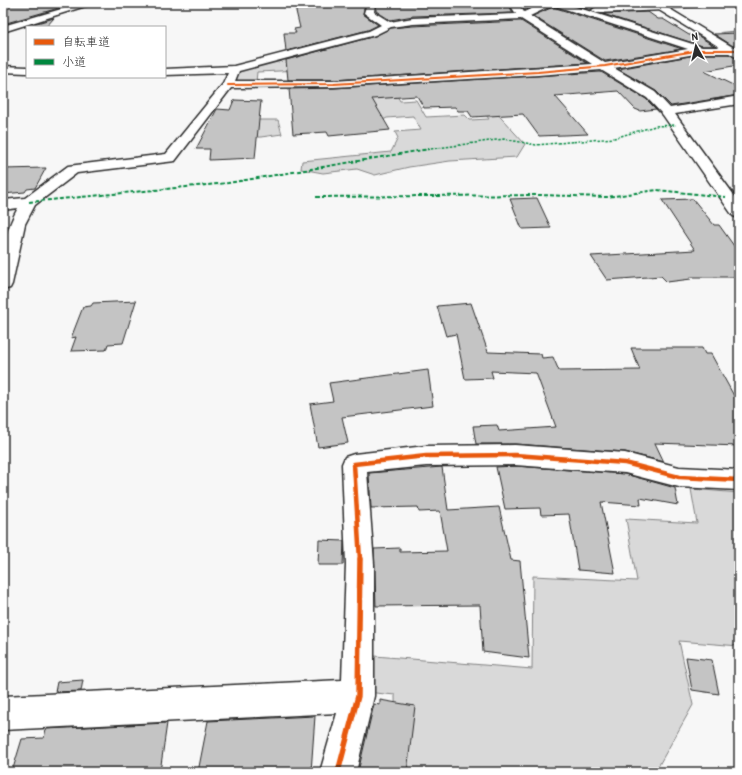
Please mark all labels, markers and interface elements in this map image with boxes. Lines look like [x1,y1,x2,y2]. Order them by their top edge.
legend [26,26,166,78]
north arrow [676,26,716,66]
text: N [691,29,699,43]
text: 自転車道 [62,33,110,50]
text: 小道 [62,53,86,70]

